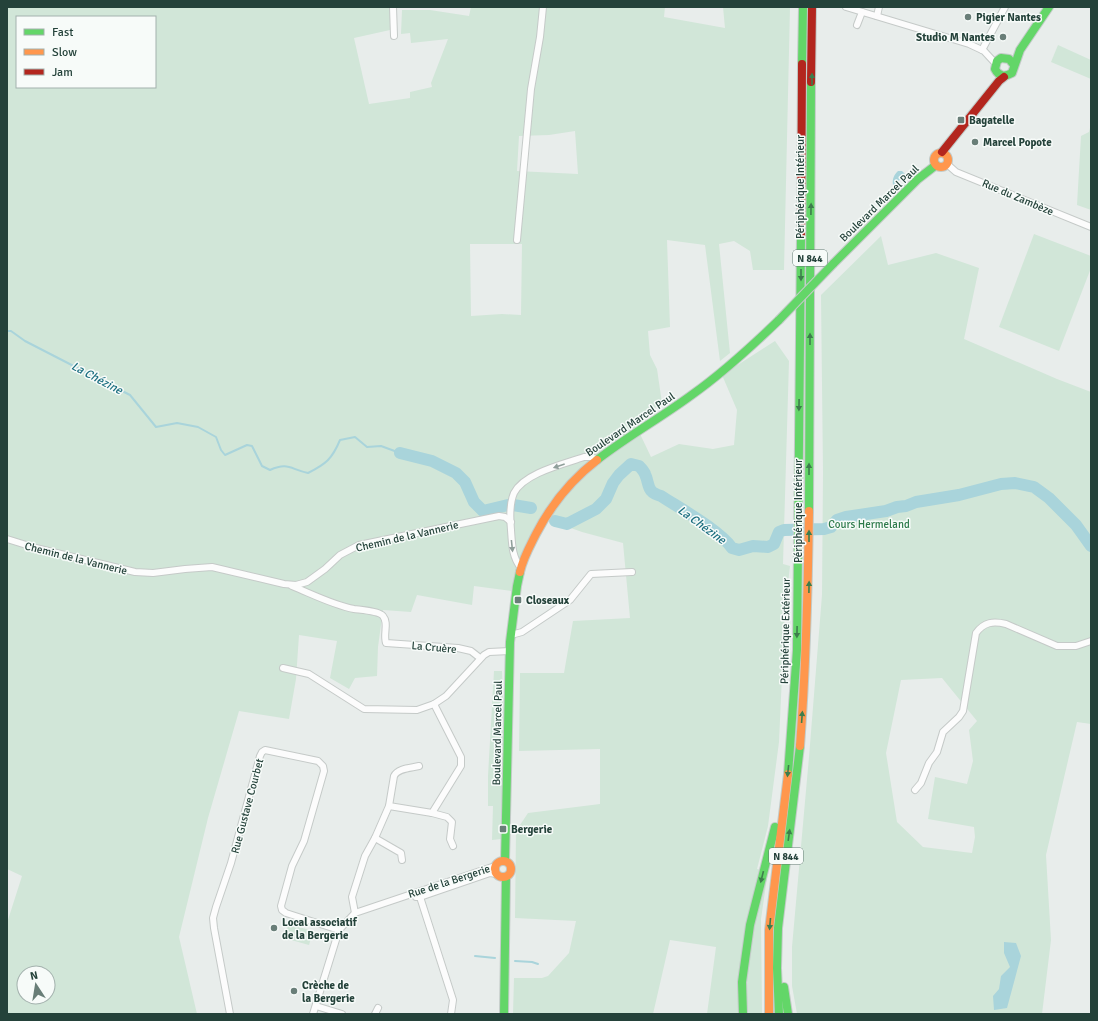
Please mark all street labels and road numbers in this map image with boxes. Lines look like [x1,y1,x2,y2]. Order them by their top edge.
street label: Périphérique Intérieur [794,135,807,239]
street label: Boulevard Marcel Paul [837,162,922,245]
street label: Rue du Zambèze [980,177,1056,218]
road number: N 844 [793,250,827,266]
street label: Boulevard Marcel Paul [583,390,677,459]
street label: Périphérique Intérieur [792,459,805,563]
street label: Chemin de la Vannerie [354,518,460,555]
street label: Chemin de la Vannerie [23,539,128,577]
street label: Périphérique Extérieur [778,578,793,684]
street label: La Cruère [411,639,457,656]
street label: Boulevard Marcel Paul [490,680,505,786]
street label: Rue Gustave Courbet [229,757,266,855]
road number: N 844 [769,848,803,864]
street label: Rue de la Bergerie [407,862,492,901]

